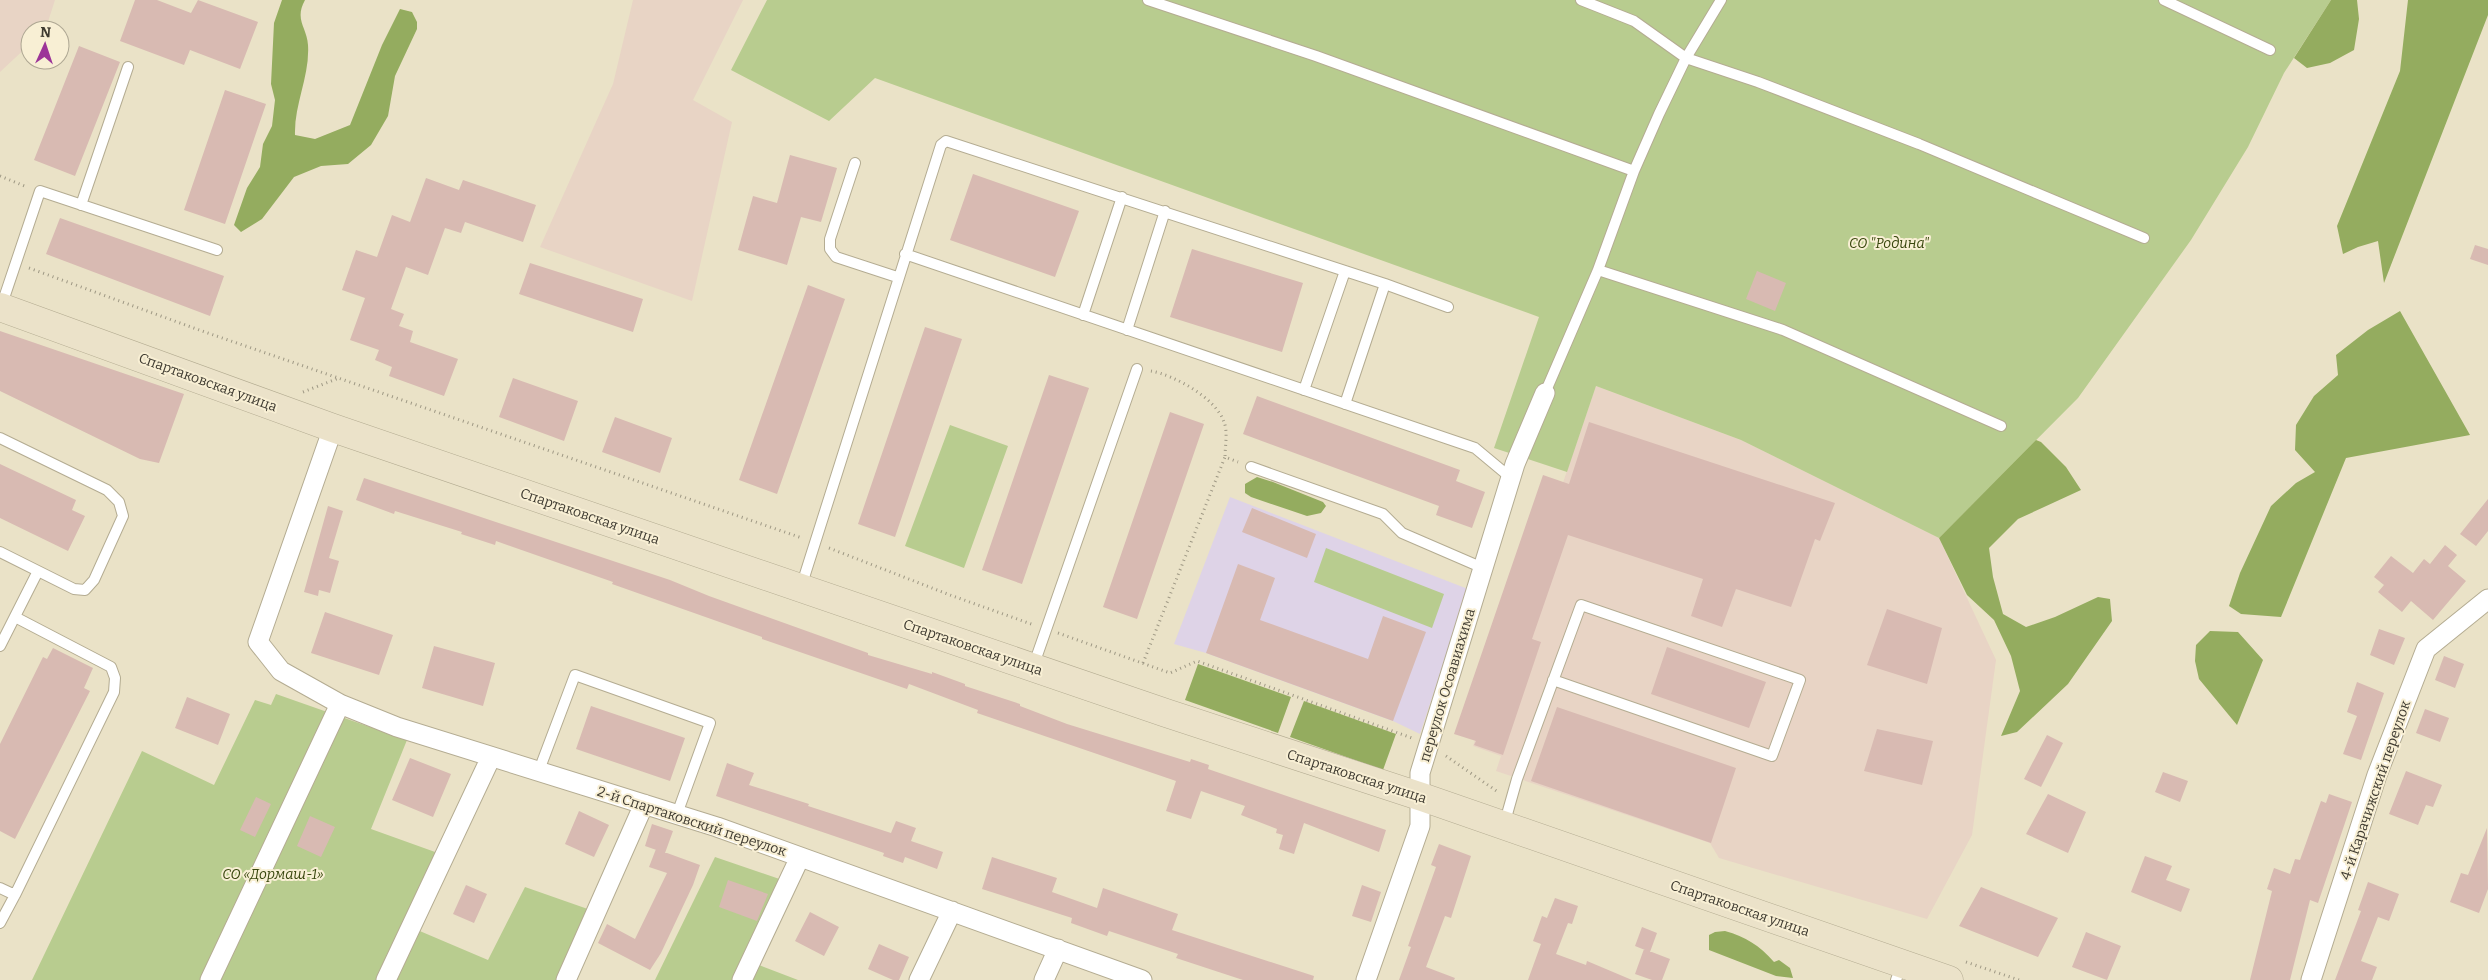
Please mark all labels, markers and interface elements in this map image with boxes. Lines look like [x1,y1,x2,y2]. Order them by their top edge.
north arrow [20,20,70,70]
text: N [40,24,52,41]
park label: СО "Родина" [1849,235,1930,252]
street label: Спартаковская улица [136,350,280,416]
street label: Спартаковская улица [518,485,662,548]
street label: переулок Осоавиахима [1416,606,1479,764]
street label: Спартаковская улица [901,616,1045,679]
street label: 4-й Карачижский переулок [2337,698,2414,882]
street label: Спартаковская улица [1285,746,1429,807]
street label: 2-й Спартаковский переулок [595,783,789,860]
park label: СО «Дормаш-1» [222,866,324,883]
street label: Спартаковская улица [1668,877,1812,940]

